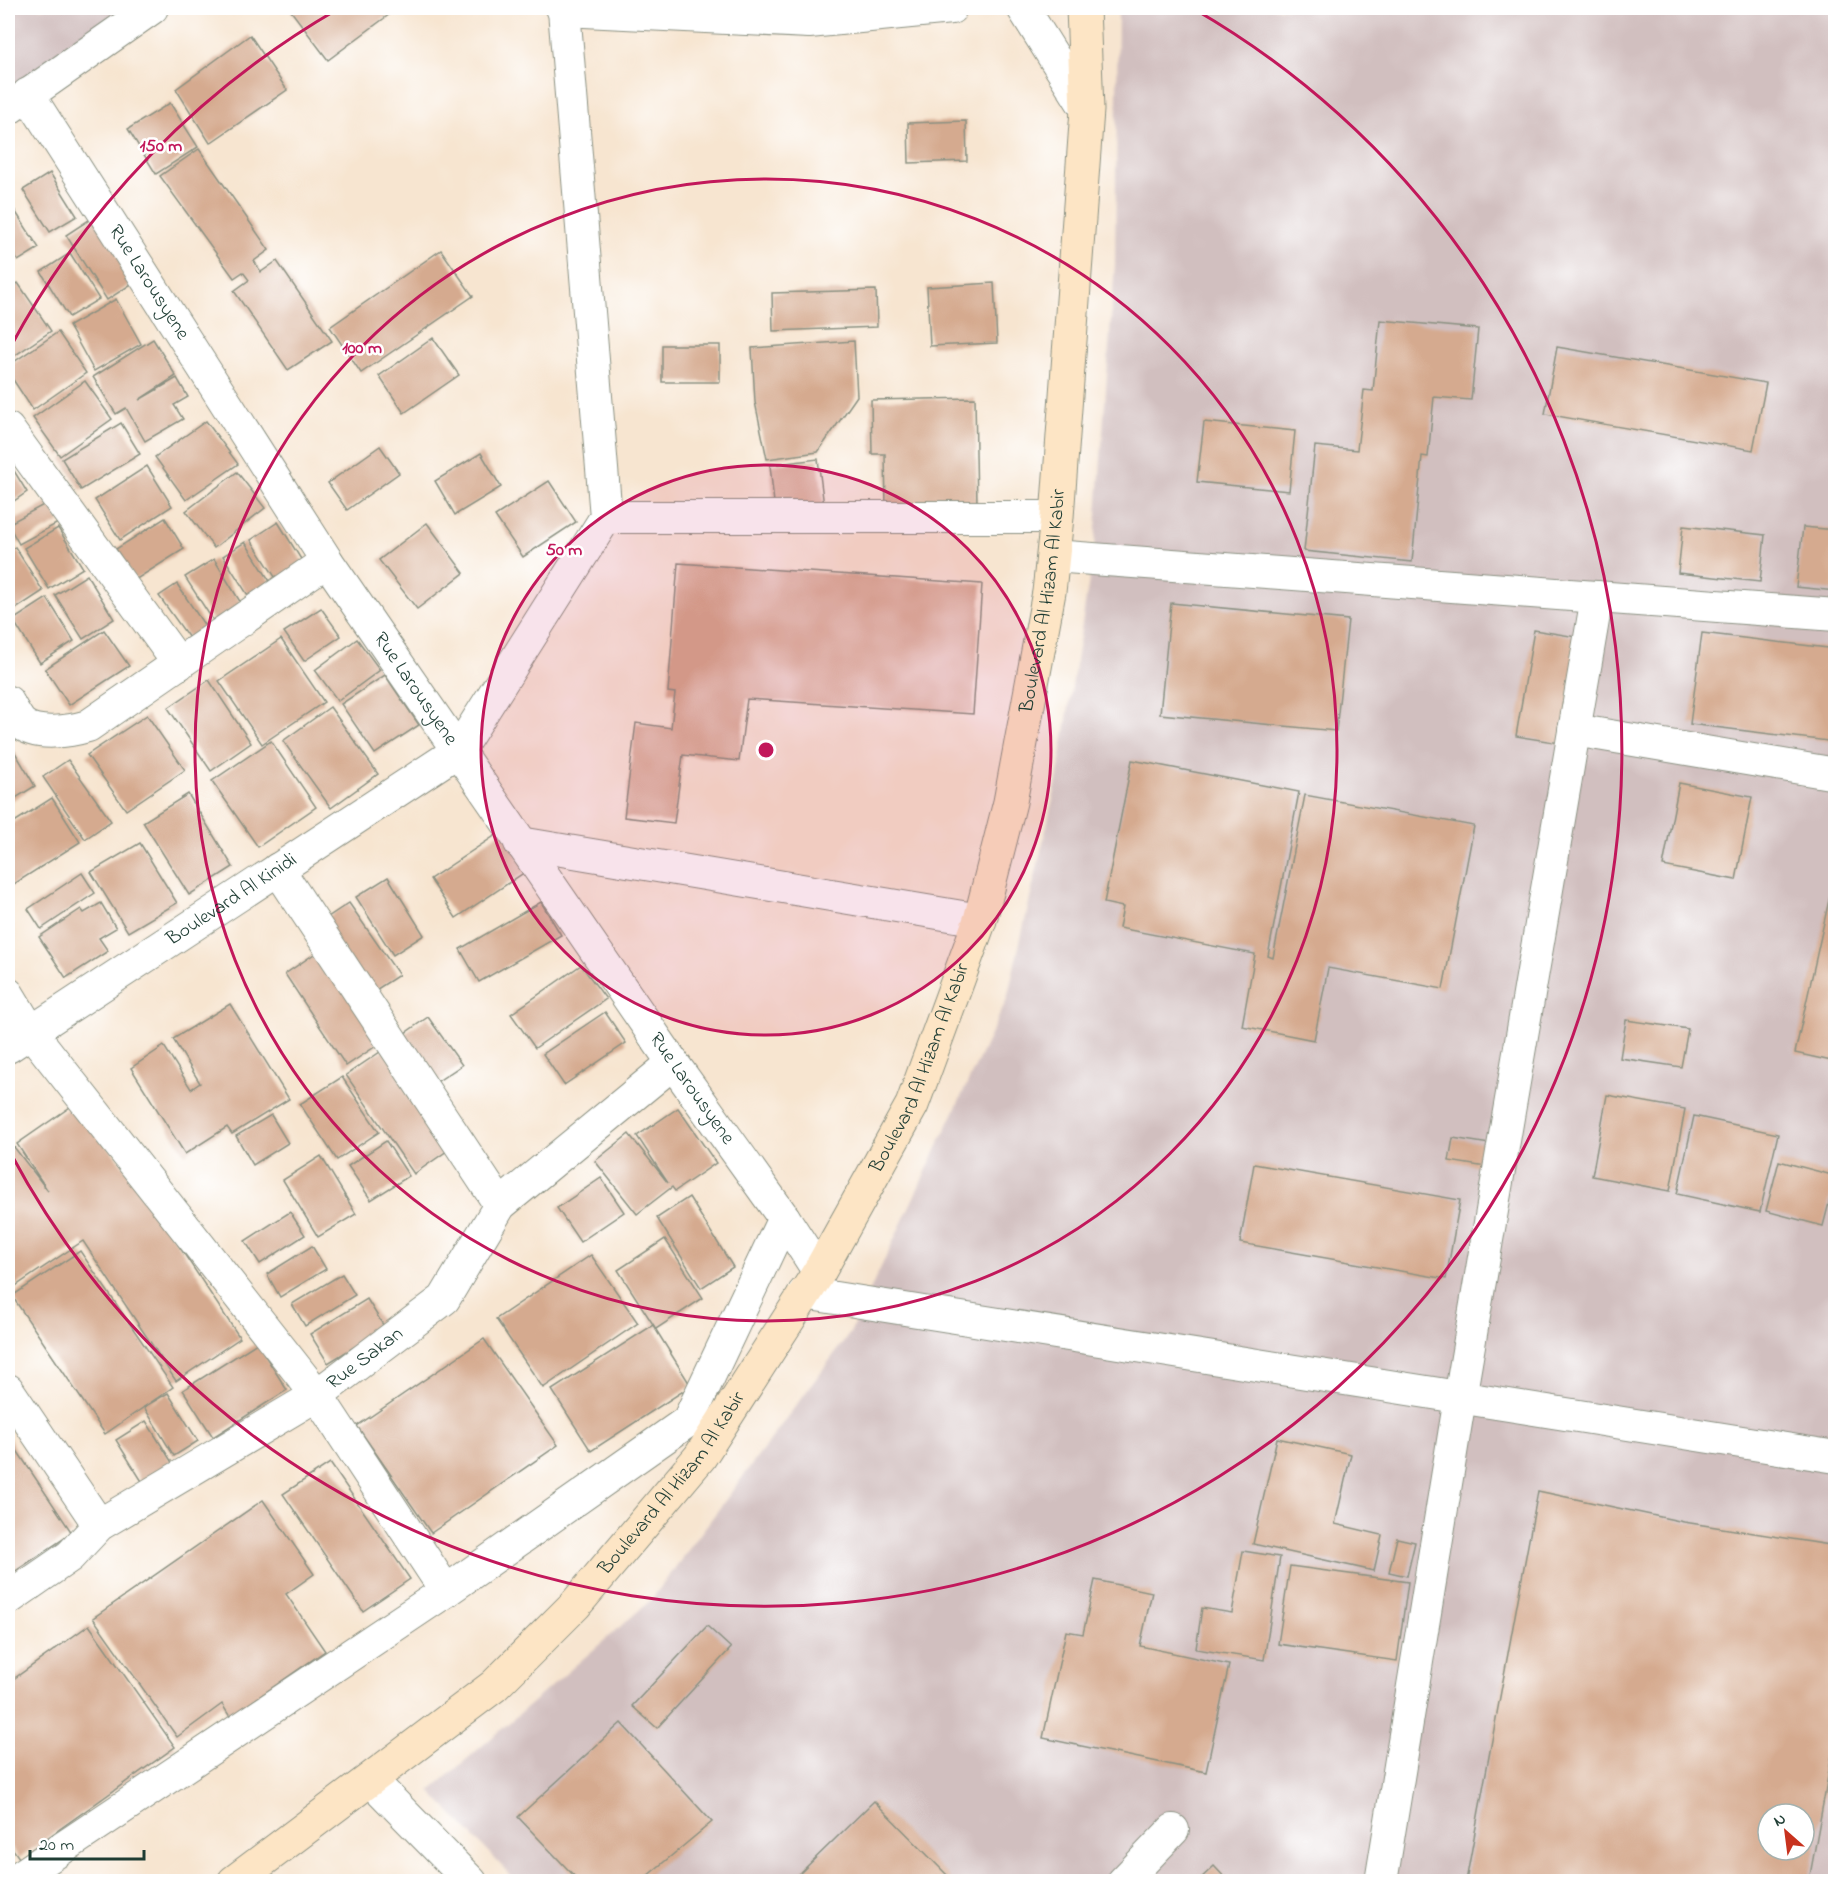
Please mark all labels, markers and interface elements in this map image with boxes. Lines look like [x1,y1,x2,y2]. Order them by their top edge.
text: 150 m [140,134,182,160]
street label: Rue Larousyene [101,219,197,346]
text: 100 m [342,336,382,362]
street label: Boulevard Al Hizam Al Kabir [1012,487,1074,716]
text: 50 m [546,538,582,564]
street label: Rue Larousyene [366,627,465,752]
centre of rings [756,740,776,760]
street label: Boulevard Al Kinidi [160,846,303,954]
street label: Boulevard Al Hizam Al Kabir [862,959,978,1179]
street label: Rue Larousyene [642,1027,742,1151]
street label: Rue Sakan [321,1320,410,1397]
street label: Boulevard Al Hizam Al Kabir [591,1385,753,1582]
north arrow [1756,1802,1816,1862]
text: N [1769,1807,1790,1834]
scale bar [30,1823,144,1861]
text: 20 m [39,1833,74,1859]

